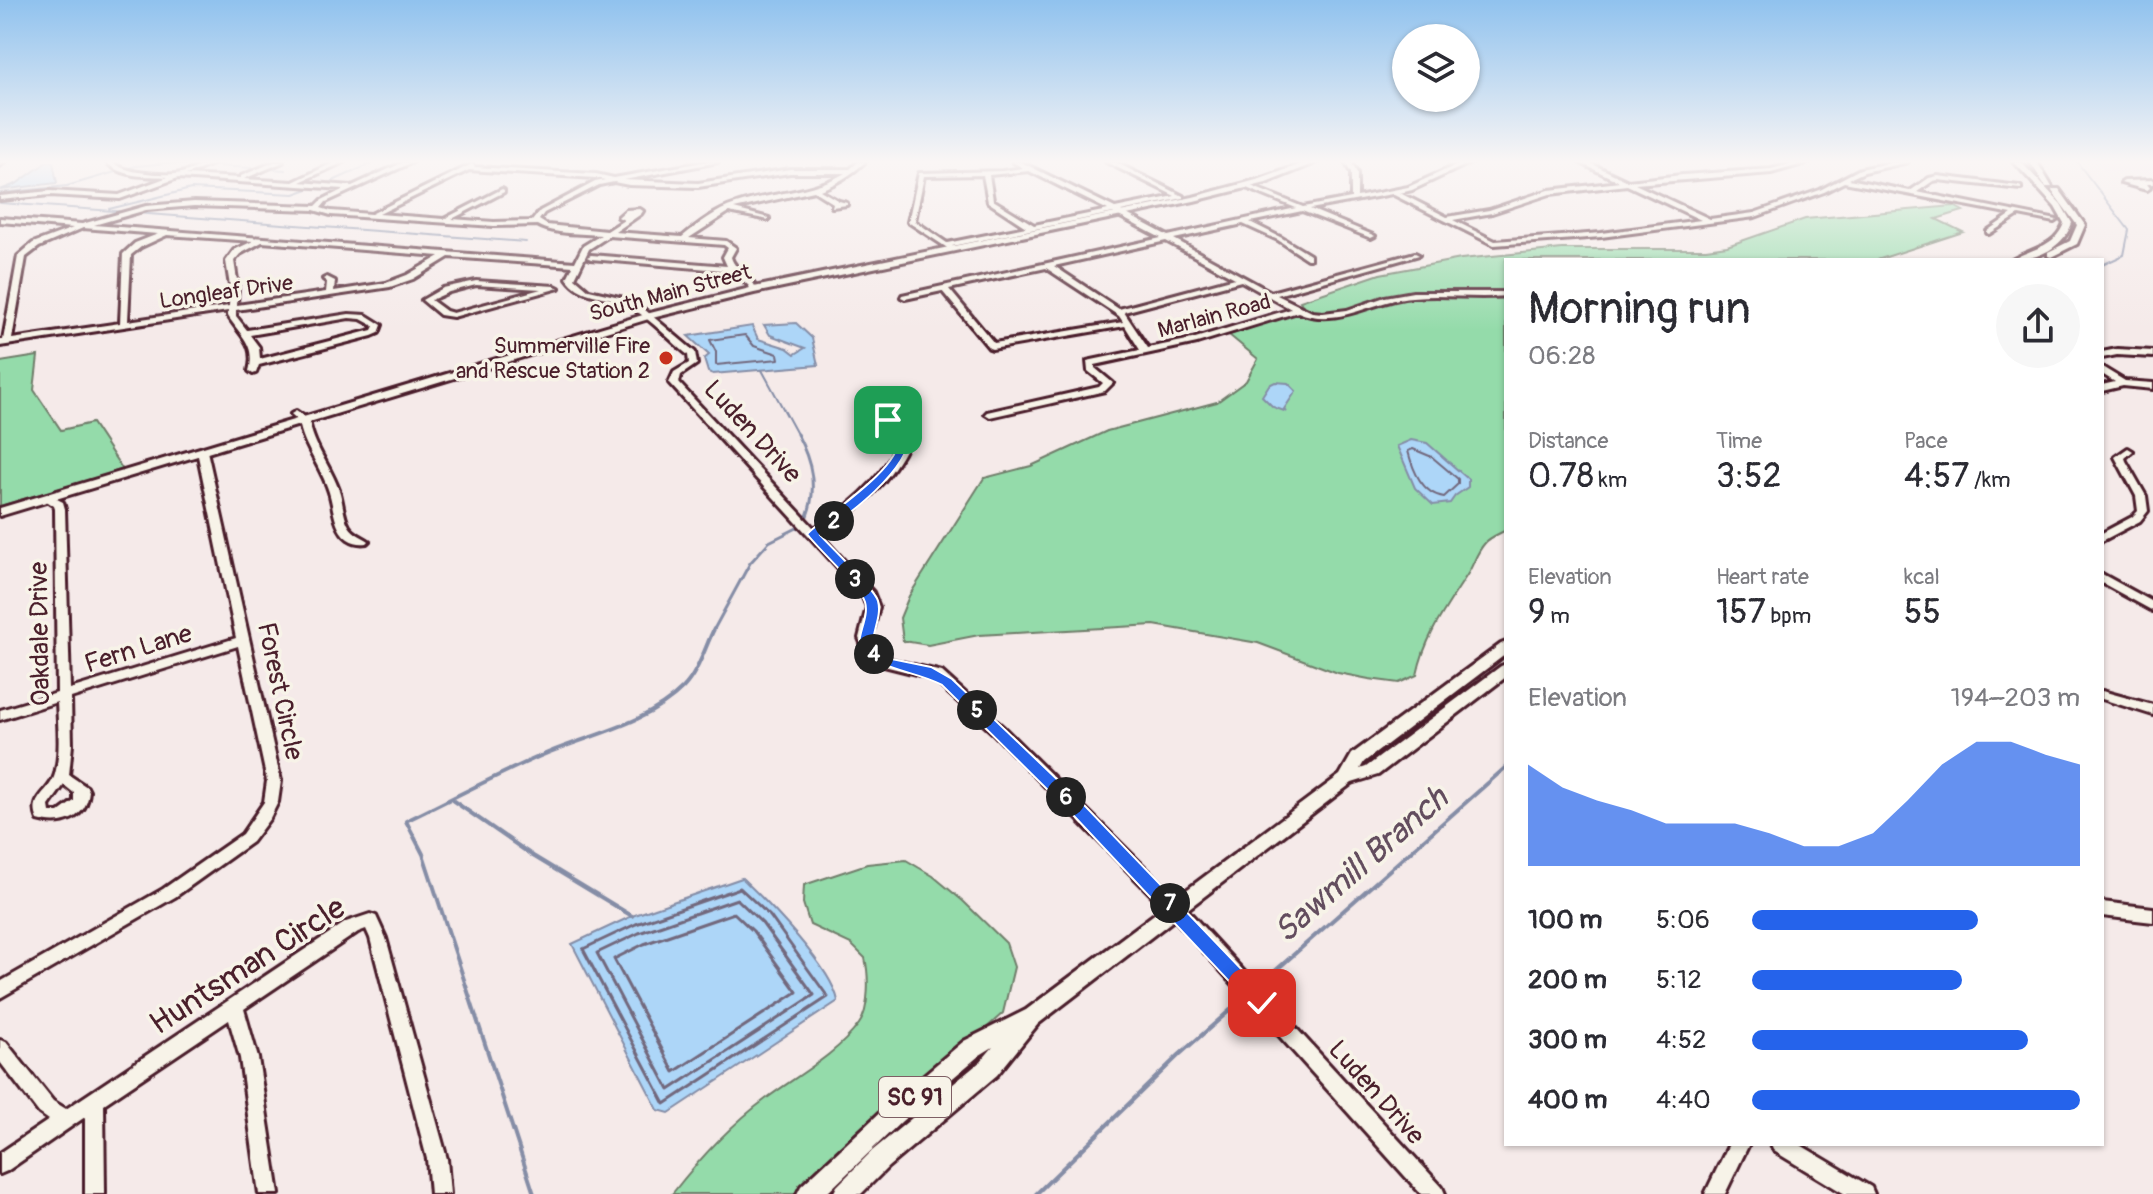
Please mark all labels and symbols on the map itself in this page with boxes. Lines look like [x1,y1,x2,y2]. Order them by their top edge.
street label: South Main Street [586,258,754,328]
street label: Longleaf Drive [158,269,295,315]
street label: Marlain Road [1155,287,1274,344]
place label: Summerville Fire and Rescue Station 2 [456,332,650,385]
marker: Summerville Fire and Rescue Station 2 [657,349,675,367]
street label: Luden Drive [697,374,808,490]
pin [854,386,922,454]
pin: 2 [814,501,854,541]
pin: 3 [835,559,875,599]
street label: Oakdale Drive [23,561,57,706]
street label: Fern Lane [81,617,196,680]
street label: Forest Circle [250,620,310,763]
pin: 4 [854,634,894,674]
pin: 5 [957,690,997,730]
water label: Sawmill Branch [1265,776,1459,953]
pin: 6 [1046,777,1086,817]
pin: 7 [1150,883,1190,923]
street label: Huntsman Circle [142,888,353,1044]
pin [1228,969,1296,1037]
street label: Luden Drive [1321,1034,1431,1151]
road number: SC 91 [879,1077,951,1117]

